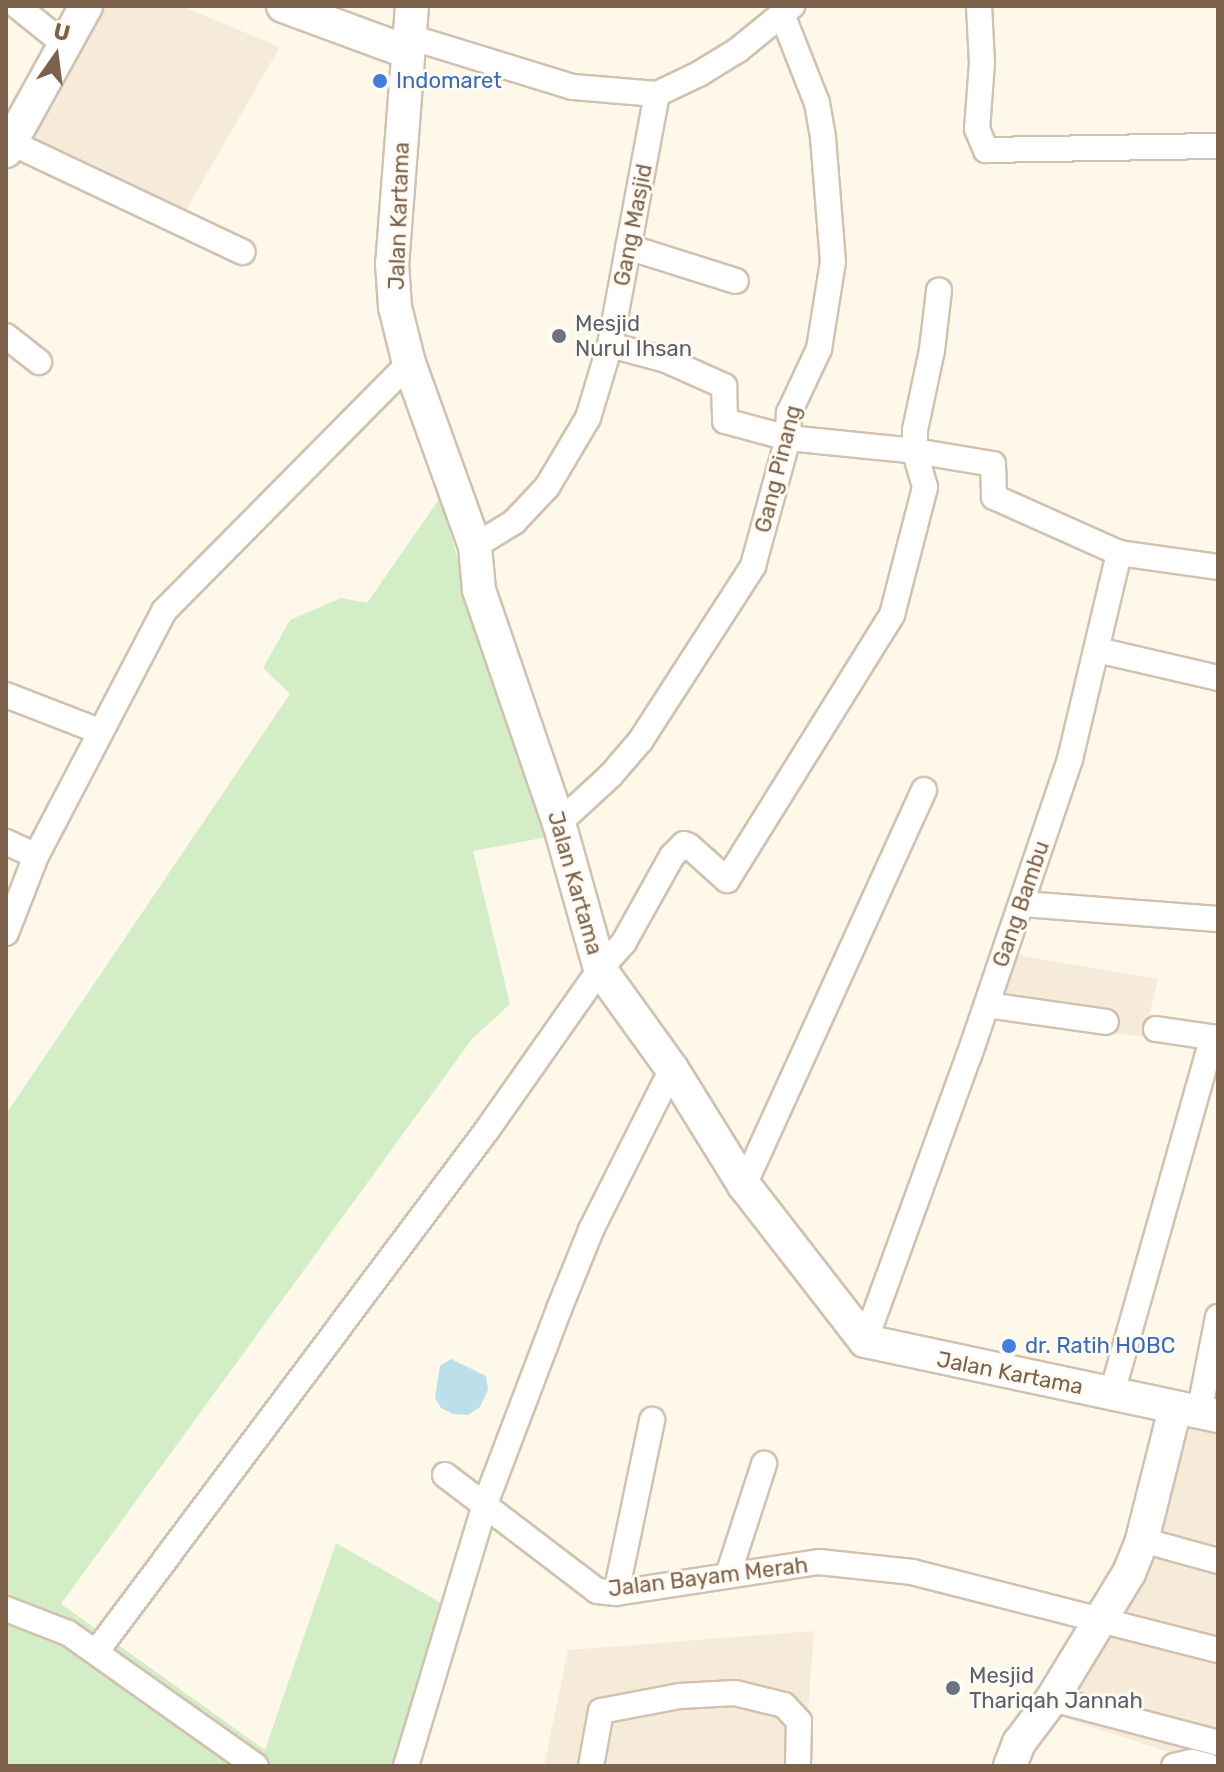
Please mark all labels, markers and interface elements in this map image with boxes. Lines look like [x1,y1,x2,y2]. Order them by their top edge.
north arrow [16,16,96,96]
text: U [51,17,73,47]
place label: Indomaret [396,68,502,94]
marker: Indomaret [371,72,389,90]
street label: Jalan Kartama [383,141,415,291]
street label: Gang Masjid [608,162,658,288]
place label: Mesjid Nurul Ihsan [575,310,692,362]
marker: Mesjid Nurul Ihsan [550,327,568,345]
street label: Gang Pinang [749,403,807,535]
street label: Jalan Kartama [542,808,608,958]
street label: Gang Bambu [987,837,1055,971]
place label: dr. Ratih HOBC [1025,1333,1175,1359]
marker: dr. Ratih HOBC [1000,1337,1018,1355]
street label: Jalan Kartama [935,1346,1085,1400]
street label: Jalan Bayam Merah [607,1552,809,1602]
place label: Mesjid Thariqah Jannah [969,1662,1143,1714]
marker: Mesjid Thariqah Jannah [944,1679,962,1697]

